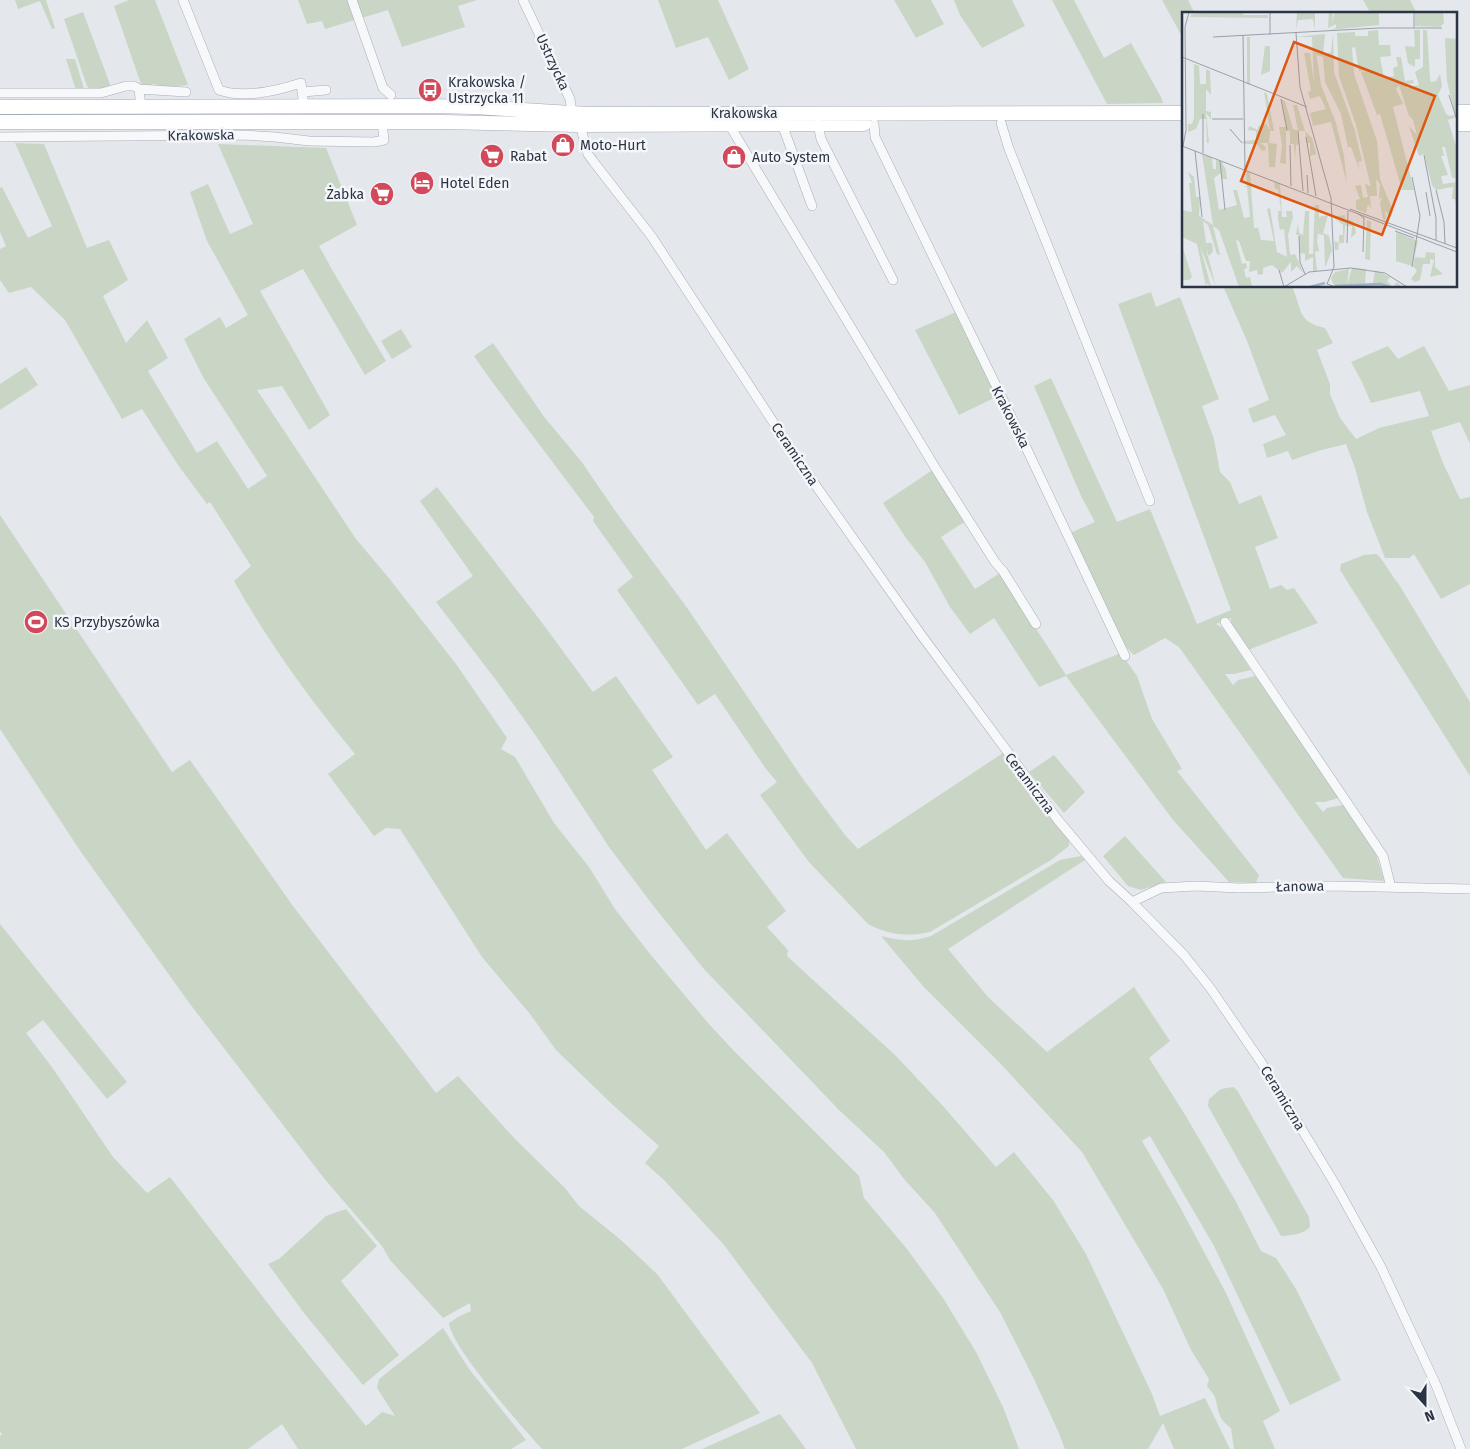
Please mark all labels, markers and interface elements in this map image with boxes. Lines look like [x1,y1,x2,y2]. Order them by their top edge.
inset map [1182,12,1458,288]
street label: Ustrzycka [532,31,573,93]
place label: Krakowska / Ustrzycka 11 [448,74,526,107]
bus stop icon: Krakowska / Ustrzycka 11 [417,77,443,103]
street label: Krakowska [710,105,778,122]
street label: Krakowska [167,126,235,145]
shop icon: Moto-Hurt [550,132,576,158]
place label: Moto-Hurt [580,137,647,154]
supermarket icon: Rabat [479,143,505,169]
shop icon: Auto System [721,144,747,170]
place label: Rabat [510,148,548,165]
place label: Auto System [752,149,830,166]
hotel icon: Hotel Eden [409,170,435,196]
place label: Hotel Eden [440,175,509,192]
supermarket icon: Żabka [369,181,395,207]
place label: Żabka [326,185,364,203]
street label: Krakowska [988,383,1033,451]
street label: Ceramiczna [767,420,822,489]
sports icon: KS Przybyszówka [23,609,49,635]
place label: KS Przybyszówka [54,614,160,631]
street label: Ceramiczna [1001,749,1058,817]
street label: Łanowa [1276,878,1324,895]
street label: Ceramiczna [1257,1063,1308,1134]
north arrow [1400,1379,1450,1429]
text: N [1422,1406,1437,1425]

